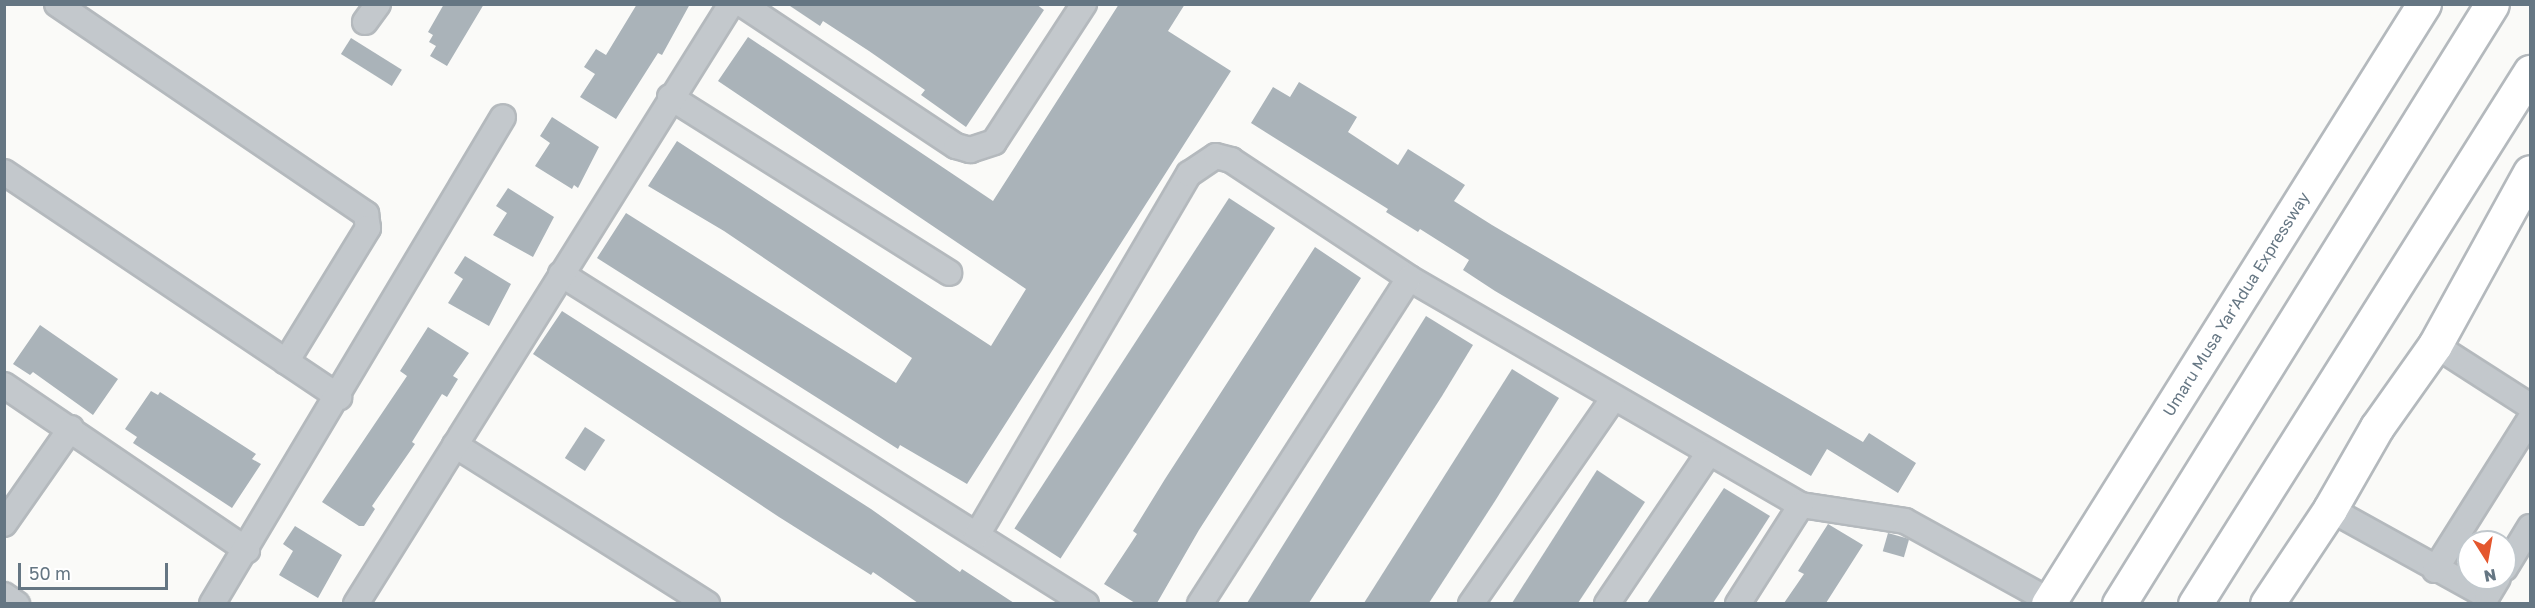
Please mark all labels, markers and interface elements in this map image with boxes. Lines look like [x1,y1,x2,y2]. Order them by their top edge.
street label: Umaru Musa Yar'Adua Expressway [2159,188,2313,420]
north arrow [2457,530,2517,590]
scale bar [21,551,171,589]
text: 50 m [29,562,71,584]
text: N [2482,565,2498,587]

